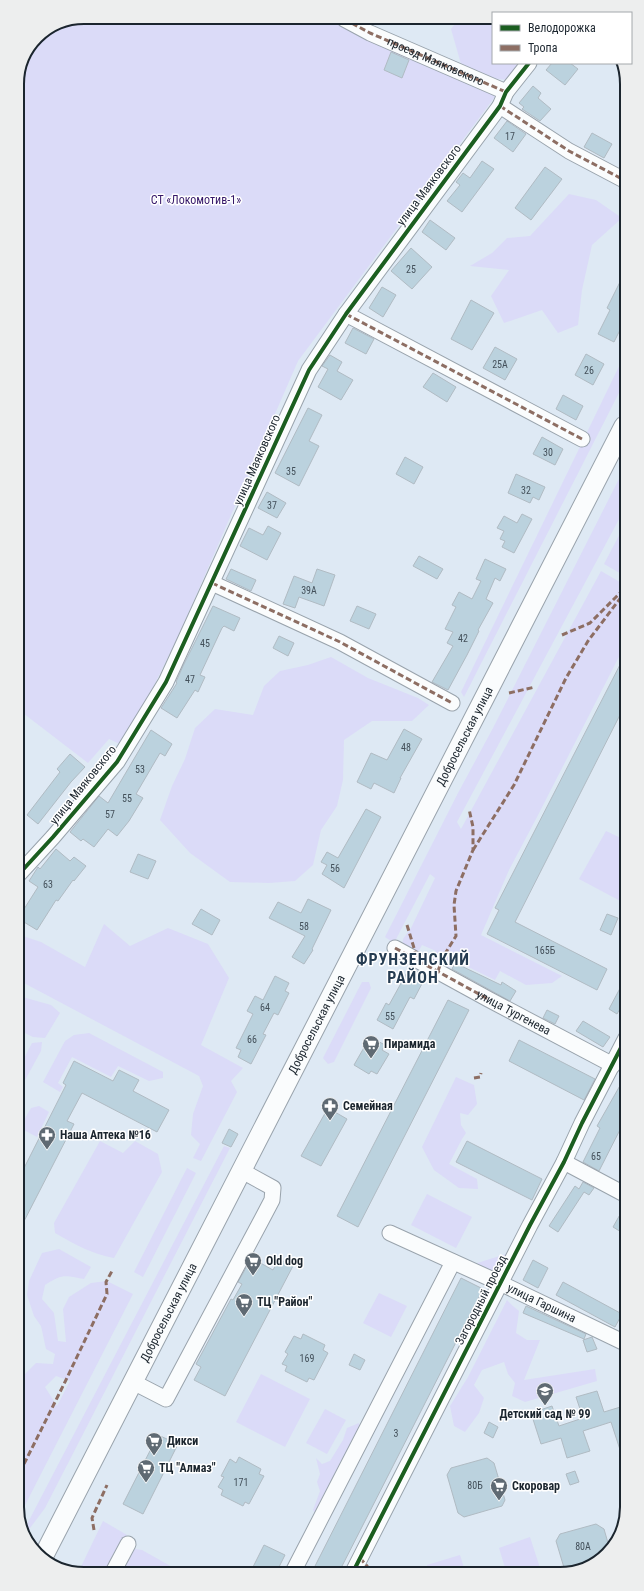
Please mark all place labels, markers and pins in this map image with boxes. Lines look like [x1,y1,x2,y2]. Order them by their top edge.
supermarket icon: Пирамида [361,1034,381,1059]
place label: Пирамида [384,1037,436,1051]
pharmacy icon: Семейная [320,1096,340,1121]
place label: Семейная [343,1099,393,1113]
pharmacy icon: Наша Аптека №16 [37,1125,57,1150]
place label: Наша Аптека №16 [60,1128,151,1142]
supermarket icon: Old dog [243,1251,263,1276]
place label: Old dog [266,1254,303,1268]
supermarket icon: ТЦ "Район" [234,1292,254,1317]
place label: ТЦ "Район" [257,1295,312,1309]
school or university icon: Детский сад № 99 [535,1381,555,1406]
place label: Детский сад № 99 [499,1407,591,1421]
supermarket icon: Дикси [144,1431,164,1456]
place label: Дикси [167,1434,198,1448]
supermarket icon: ТЦ "Алмаз" [136,1458,156,1483]
place label: ТЦ "Алмаз" [159,1461,216,1475]
supermarket icon: Скоровар [489,1476,509,1501]
place label: Скоровар [512,1479,560,1493]

